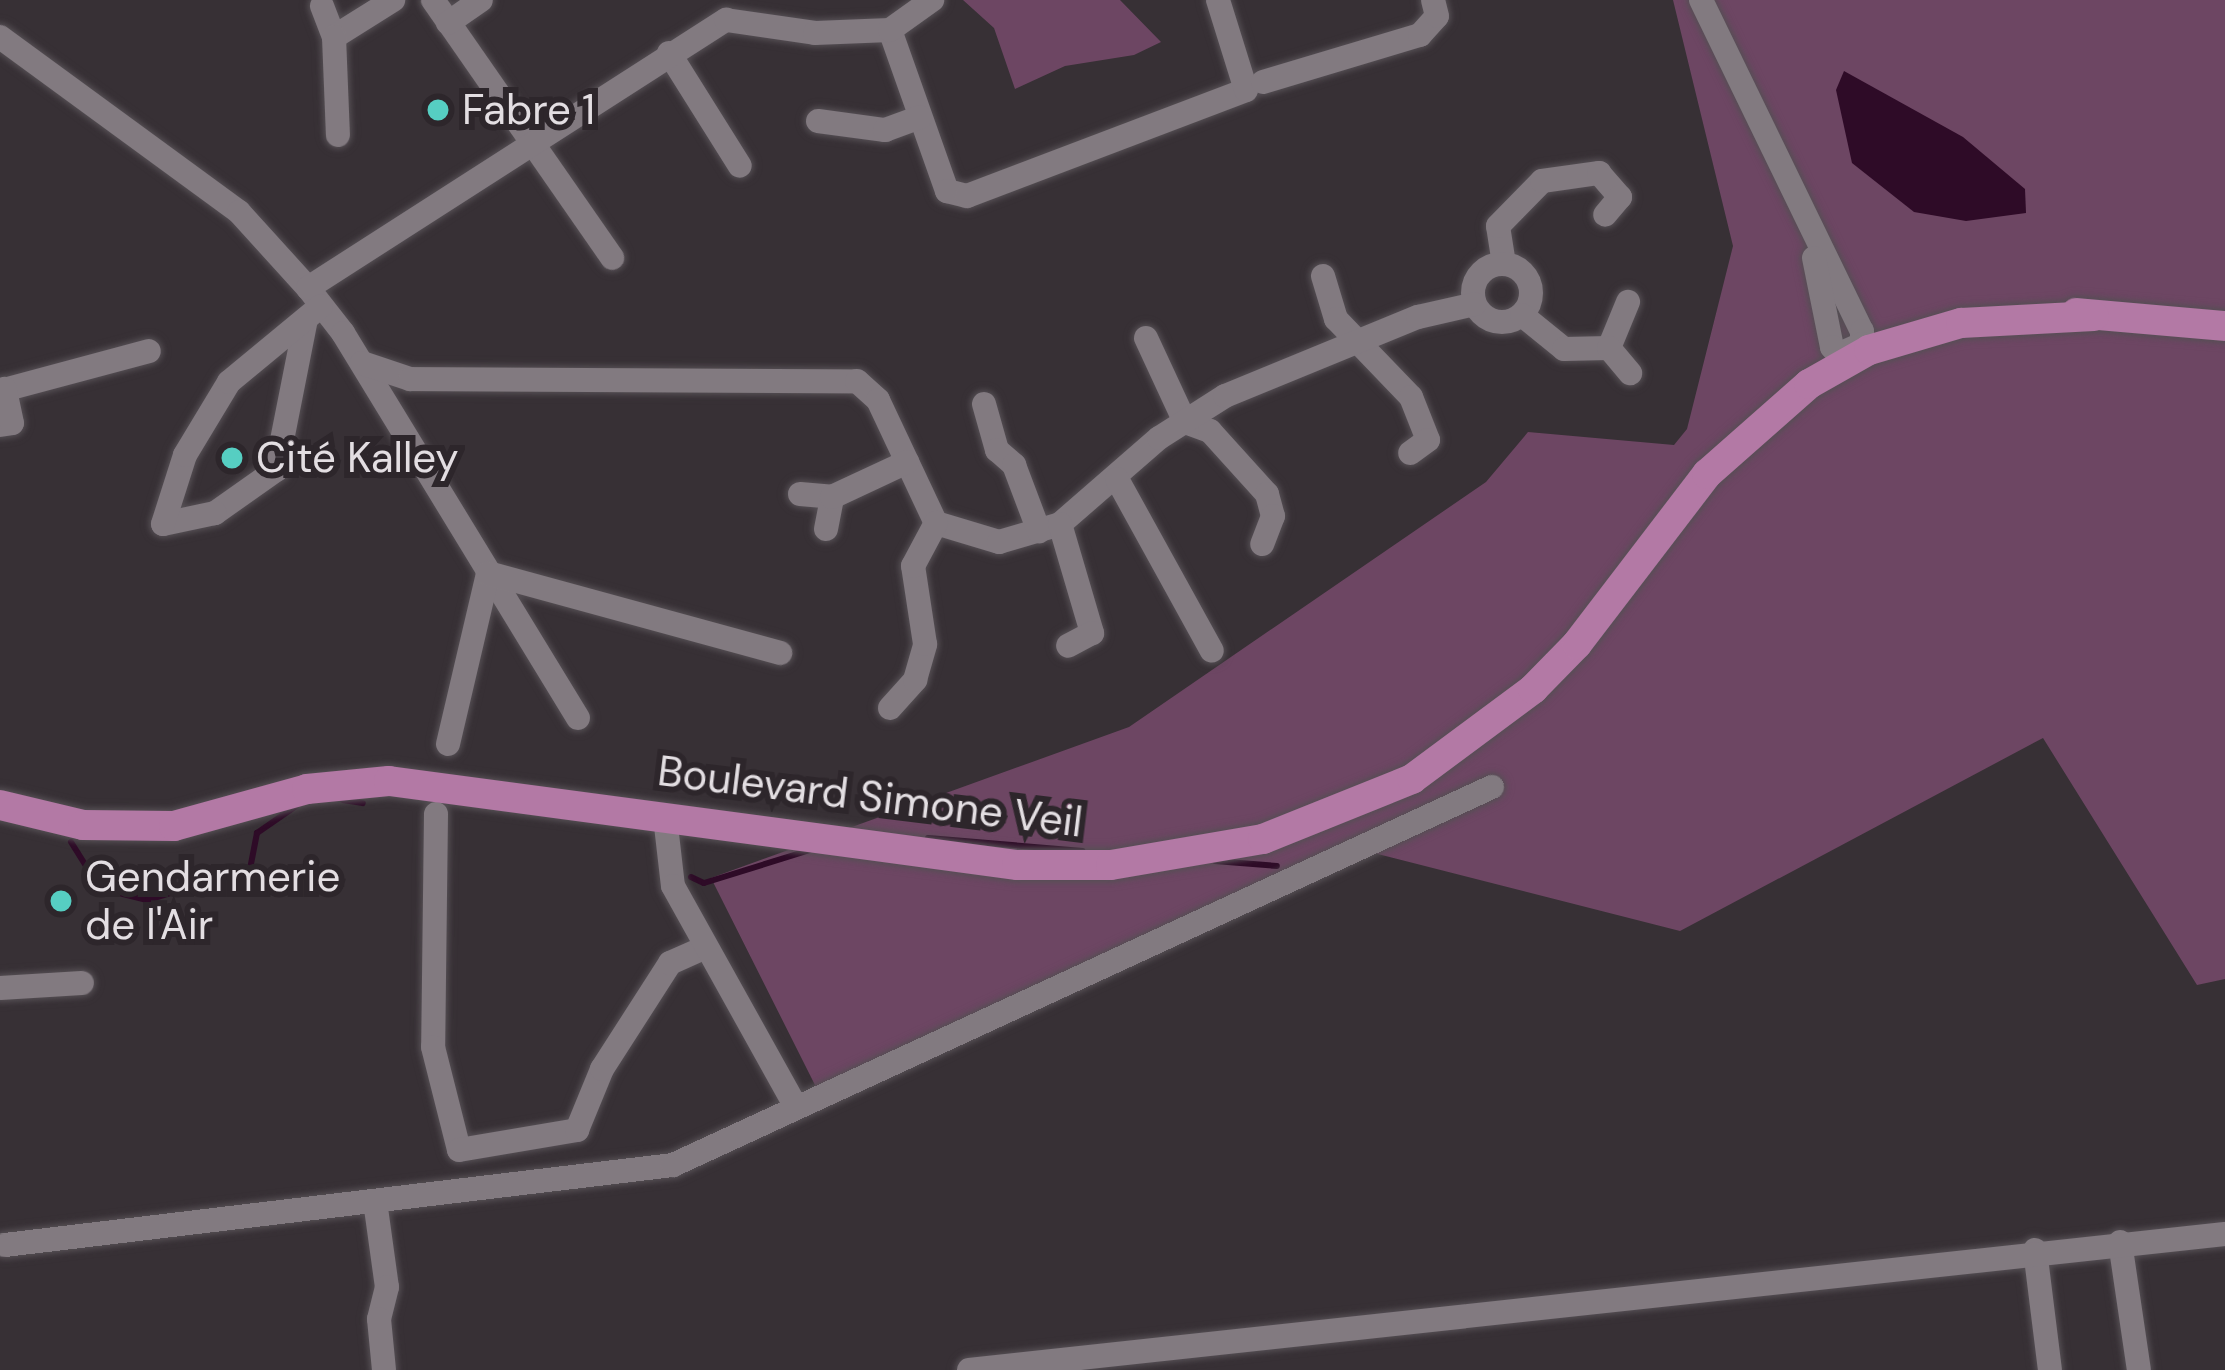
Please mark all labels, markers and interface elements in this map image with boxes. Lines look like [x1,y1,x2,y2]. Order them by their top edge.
place label: Fabre 1 [462,85,595,135]
marker: Fabre 1 [425,97,451,123]
place label: Cité Kalley [256,433,459,483]
marker: Cité Kalley [219,445,245,471]
street label: Boulevard Simone Veil [655,746,1085,848]
place label: Gendarmerie de l'Air [85,852,340,950]
marker: Gendarmerie de l'Air [48,888,74,914]

